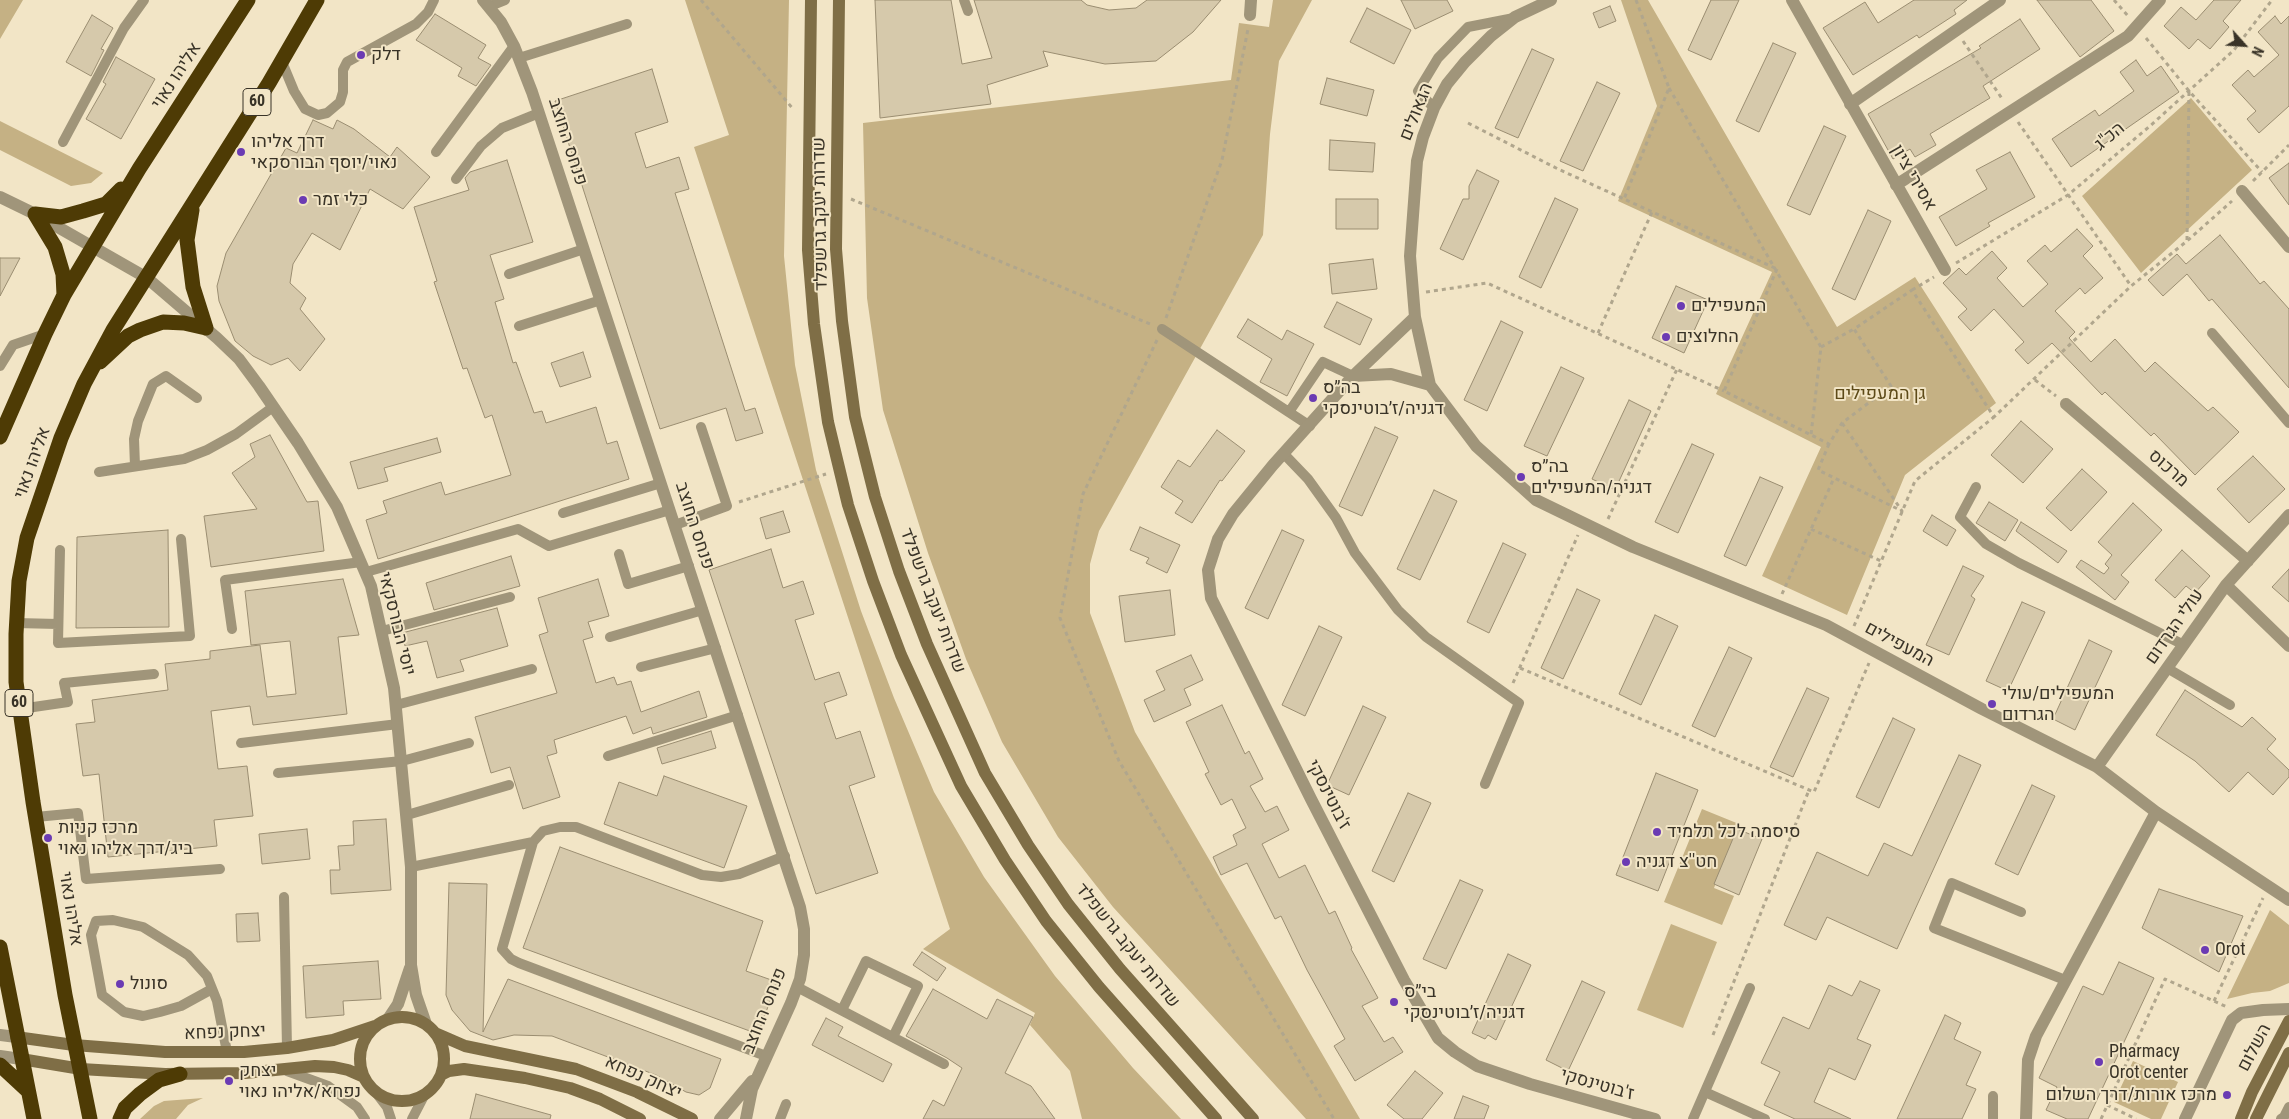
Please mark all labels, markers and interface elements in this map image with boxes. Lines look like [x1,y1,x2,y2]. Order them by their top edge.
north arrow [2219,20,2269,70]
street label: אליהו נאוי [148,39,206,113]
place label: דלק [371,44,401,66]
text: N [2248,44,2267,59]
marker: דלק [355,49,367,61]
street label: הגאולים [1396,80,1438,144]
road number: 60 [243,88,271,115]
street label: פנחס החוצב [543,96,591,188]
street label: הכ"ג [2090,118,2130,156]
place label: דרך אליהו נאוי/יוסף הבורסקאי [251,131,397,173]
street label: שדרות יעקב גרשפלד [809,137,833,291]
street label: אסירי ציון [1885,141,1941,215]
marker: דרך אליהו נאוי/יוסף הבורסקאי [235,146,247,158]
place label: כלי זמר [313,189,368,211]
marker: כלי זמר [297,194,309,206]
place label: המעפילים [1691,295,1766,317]
marker: המעפילים [1675,300,1687,312]
place label: החלוצים [1676,326,1739,348]
marker: החלוצים [1660,331,1672,343]
place label: בה״ס דגניה/ז׳בוטינסקי [1323,377,1444,419]
park label: גן המעפילים [1834,383,1926,405]
marker: בה״ס דגניה/ז׳בוטינסקי [1307,392,1319,404]
street label: אליהו נאוי [10,424,56,502]
street label: מרכוס [2143,446,2193,492]
place label: בה״ס דגניה/המעפילים [1531,456,1652,498]
marker: בה״ס דגניה/המעפילים [1515,471,1527,483]
street label: פנחס החוצב [670,480,718,572]
street label: שדרות יעקב גרשפלד [894,525,970,677]
street label: יוסי הבורסקאי [373,570,419,678]
street label: עולי הגרדום [2141,585,2209,669]
street label: המעפילים [1861,618,1937,672]
place label: המעפילים/עולי הגרדום [2002,683,2114,726]
road number: 60 [5,690,33,716]
marker: המעפילים/עולי הגרדום [1986,698,1998,710]
street label: ז'בוטינסקי [1301,756,1355,834]
place label: מרכז קניות ביג/דרך אליהו נאוי [58,817,193,860]
place label: סיסמה לכל תלמיד [1667,821,1801,843]
marker: סיסמה לכל תלמיד [1651,826,1663,838]
marker: מרכז קניות ביג/דרך אליהו נאוי [42,832,54,844]
place label: חט''צ דגניה [1636,851,1717,873]
marker: חט''צ דגניה [1620,856,1632,868]
street label: אליהו נאוי [53,870,87,948]
street label: שדרות יעקב גרשפלד [1070,879,1184,1013]
place label: Orot [2215,939,2245,961]
marker: Orot [2199,944,2211,956]
street label: פנחס החוצב [738,965,792,1057]
place label: סונול [130,973,168,995]
marker: סונול [114,978,126,990]
place label: בי״ס דגניה/ז׳בוטינסקי [1404,981,1525,1024]
marker: בי״ס דגניה/ז׳בוטינסקי [1388,996,1400,1008]
street label: השלום [2234,1020,2276,1076]
street label: יצחק נפחא [184,1021,266,1045]
place label: Pharmacy Orot center [2109,1041,2188,1084]
street label: יצחק נפחא [601,1052,685,1104]
marker: Pharmacy Orot center [2093,1056,2105,1068]
place label: יצחק נפחא/אליהו נאוי [239,1060,361,1102]
street label: ז'בוטינסקי [1558,1064,1636,1106]
marker: יצחק נפחא/אליהו נאוי [223,1075,235,1087]
place label: מרכז אורות/דרך השלום [2046,1084,2217,1106]
marker: מרכז אורות/דרך השלום [2221,1089,2233,1101]

